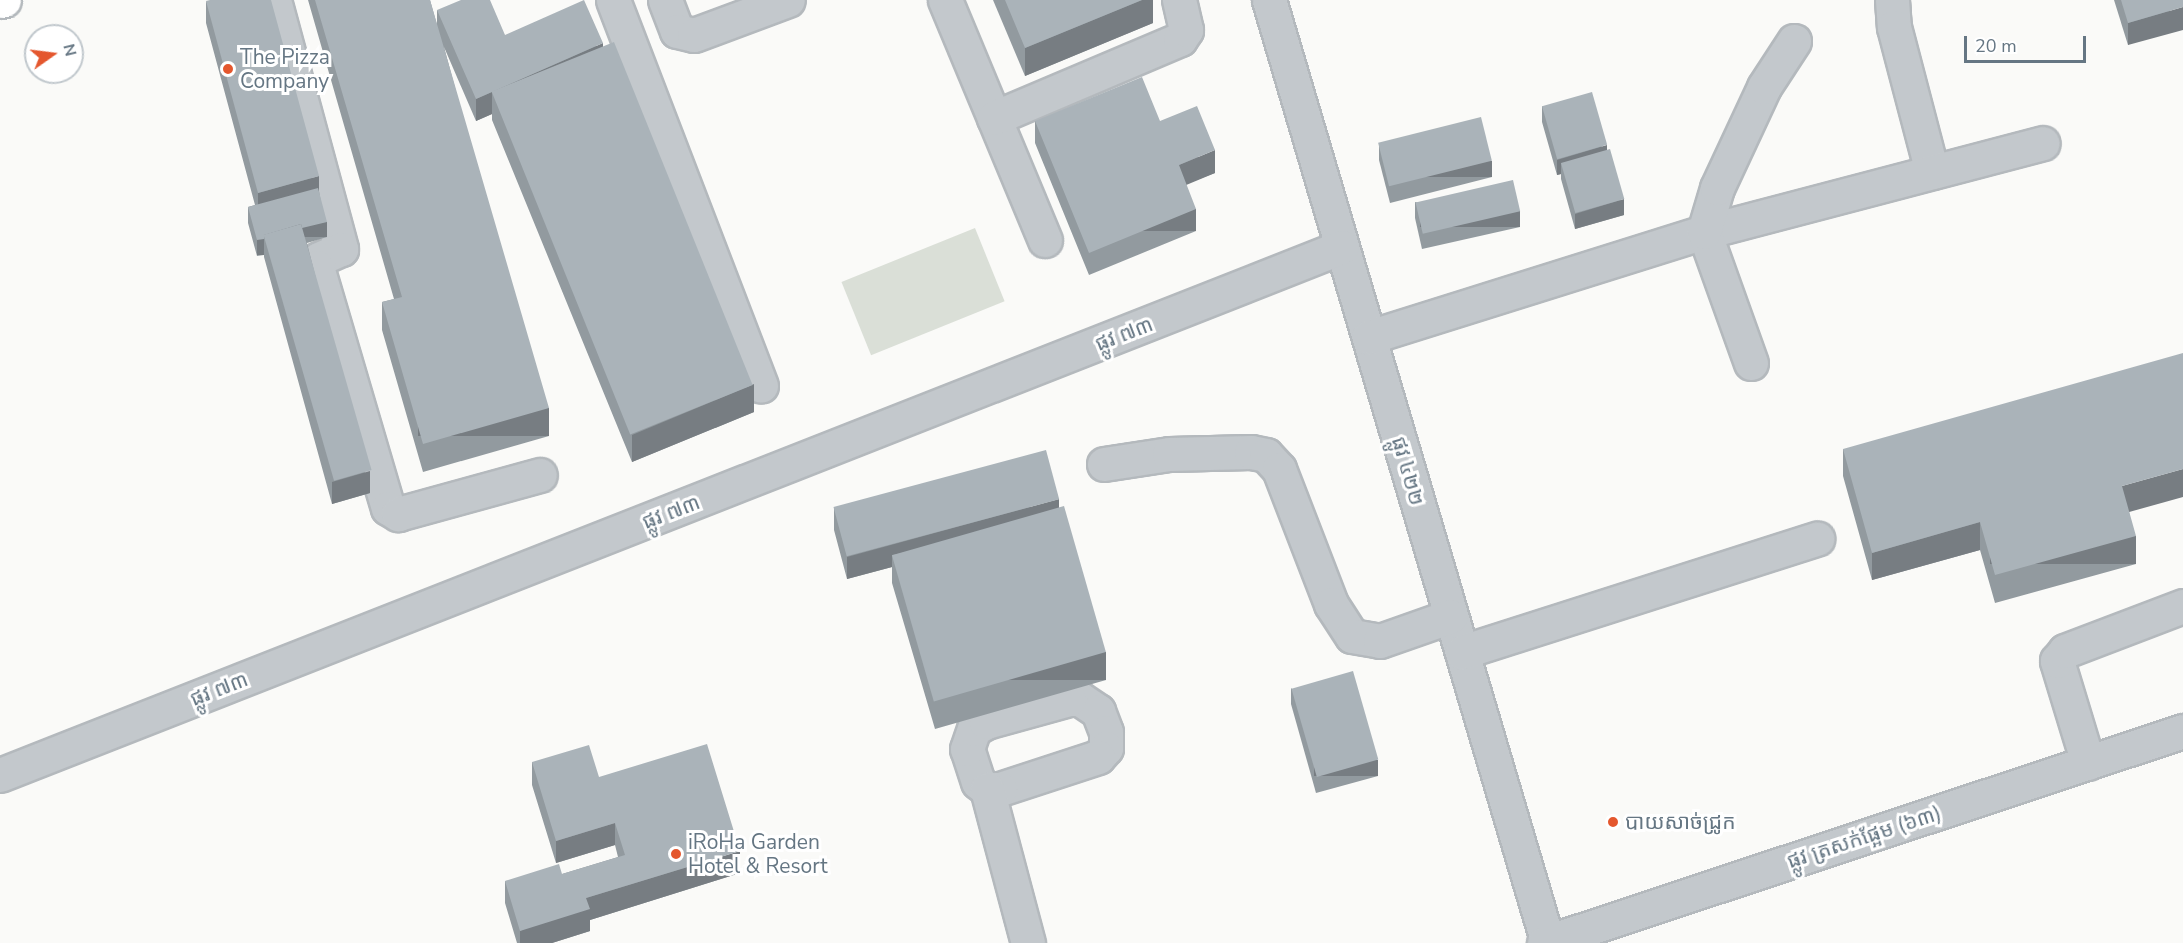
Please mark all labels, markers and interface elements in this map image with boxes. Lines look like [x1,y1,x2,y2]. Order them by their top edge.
north arrow [24,24,84,84]
scale bar [1967,24,2088,62]
text: 20 m [1975,34,2017,58]
text: N [57,42,82,59]
place label: The Pizza Company [240,44,330,94]
marker: The Pizza Company [221,62,235,76]
street label: ផ្លូវ ៧៣ [1091,311,1157,357]
street label: ផ្លូវ ៤២២ [1386,434,1430,508]
street label: ផ្លូវ ៧៣ [638,489,704,535]
street label: ផ្លូវ ៧៣ [186,666,252,712]
street label: ផ្លូវ ត្រសក់ផ្អែម (៦៣) [1784,800,1944,874]
place label: បាយសាច់ជ្រូក [1625,809,1736,835]
marker: បាយសាច់ជ្រូក [1606,815,1620,829]
place label: iRoHa Garden Hotel & Resort [688,829,828,879]
marker: iRoHa Garden Hotel & Resort [669,847,683,861]

